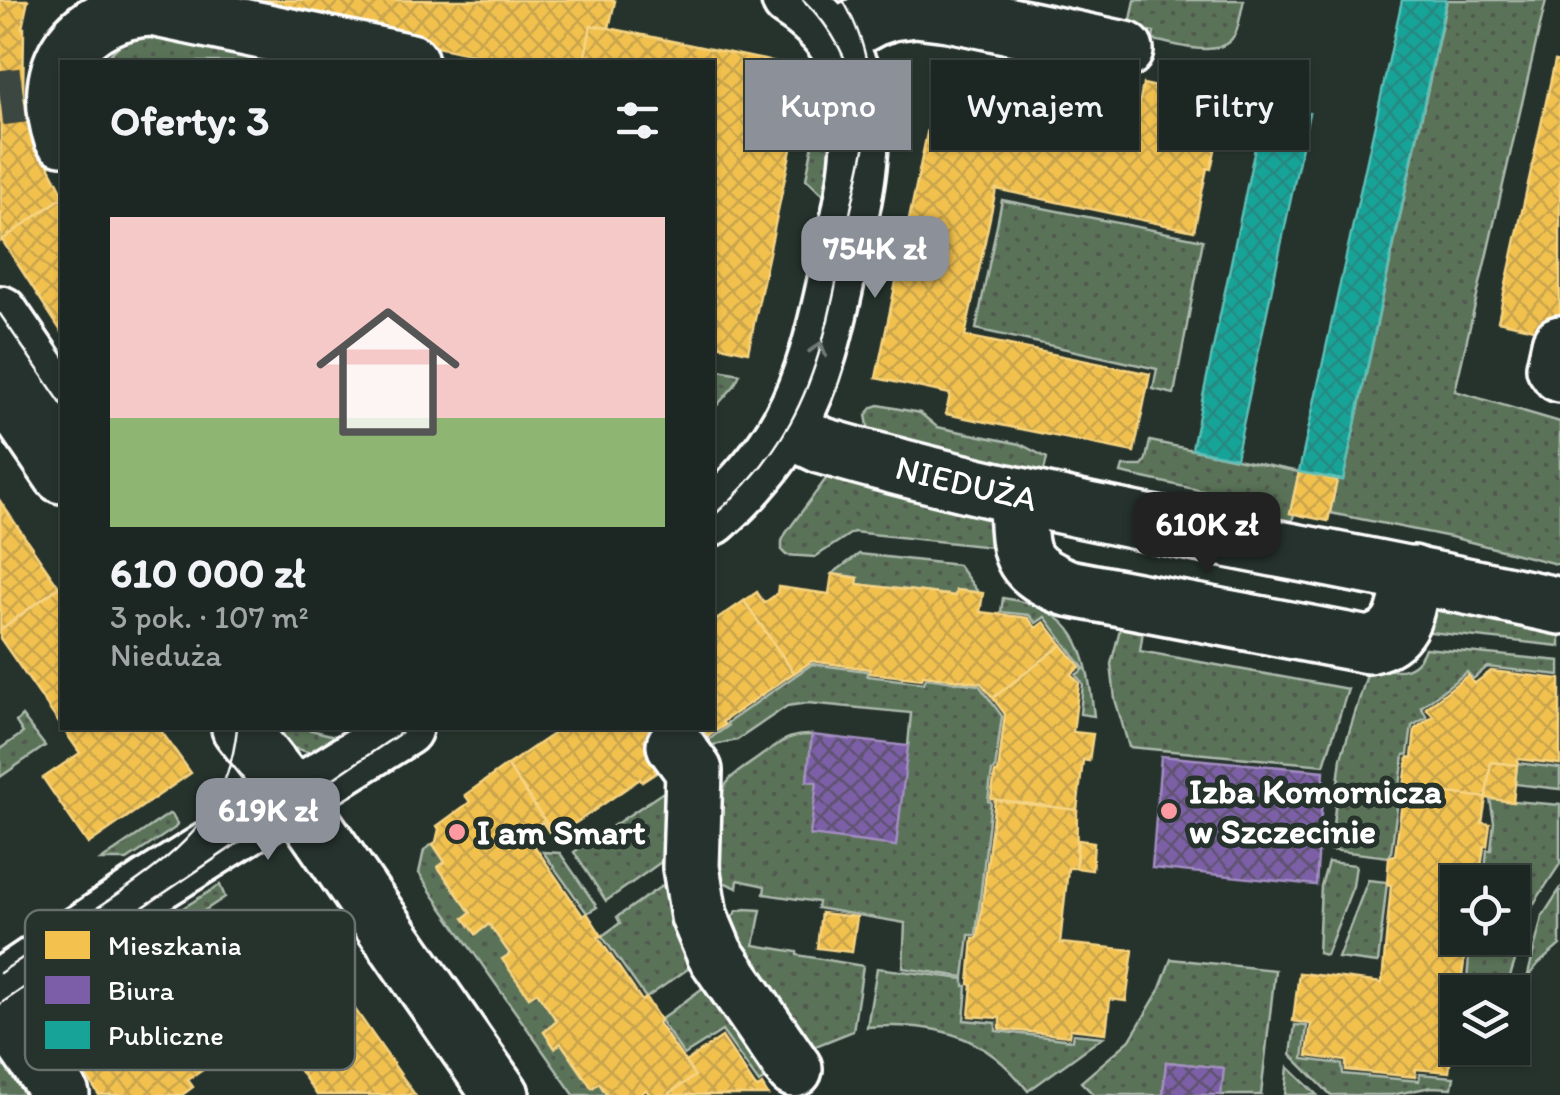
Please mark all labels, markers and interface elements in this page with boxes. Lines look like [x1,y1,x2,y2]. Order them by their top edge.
chip: Kupno [745,60,911,150]
chip: Wynajem [931,60,1139,150]
chip: Filtry [1159,60,1309,150]
icon: filters [610,93,665,148]
text: Oferty: 3 [110,95,269,146]
pin: 754K zł [783,216,967,301]
text: 754K zł [823,229,927,267]
icon: home [298,282,478,462]
one-way arrow [807,341,828,358]
street label: NIEDUŻA [891,446,1041,520]
pin: 610K zł [1115,492,1299,577]
text: 610K zł [1155,505,1259,543]
text: 610 000 zł [110,547,306,598]
text: 3 pok. · 107 m² [110,598,309,636]
text: Nieduża [110,636,222,674]
place label: Izba Komornicza w Szczecinie [1189,770,1442,852]
pin: 619K zł [176,778,360,863]
text: 619K zł [218,791,318,829]
marker: Izba Komornicza w Szczecinie [1158,800,1180,822]
place label: I am Smart [477,811,646,853]
marker: I am Smart [446,821,468,843]
map controls [1440,865,1530,1065]
button: locate [1440,865,1530,955]
legend [25,910,355,1070]
text: Mieszkania [108,928,242,962]
text: Biura [108,973,175,1007]
button: layers [1440,975,1530,1065]
text: Publiczne [108,1018,224,1052]

